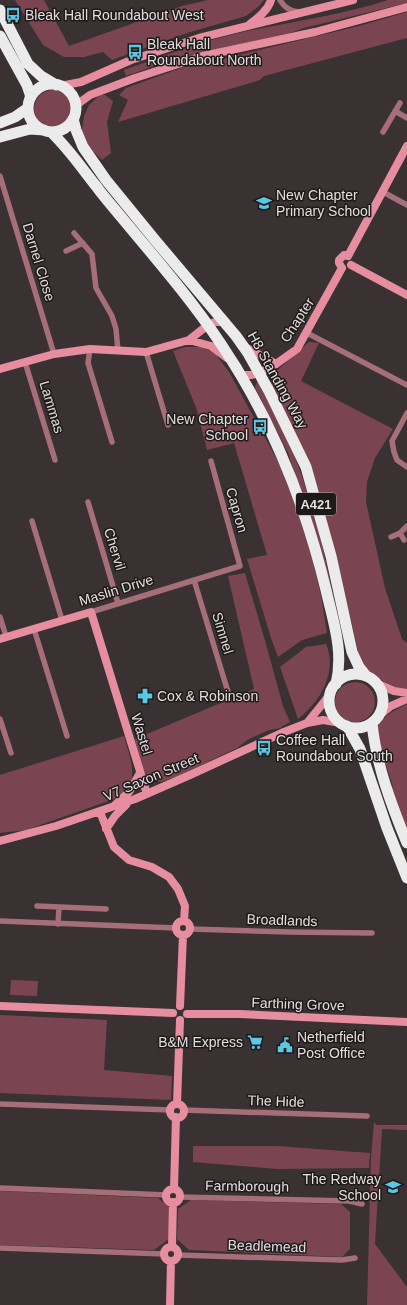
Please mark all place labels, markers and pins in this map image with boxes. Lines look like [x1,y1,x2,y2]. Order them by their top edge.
bus stop icon: Bleak Hall Roundabout West [4,6,22,24]
place label: Bleak Hall Roundabout West [25,7,204,23]
place label: Bleak Hall Roundabout North [147,36,261,68]
bus stop icon: Bleak Hall Roundabout North [126,43,144,61]
place label: New Chapter Primary School [276,187,371,219]
school or university icon: New Chapter Primary School [255,194,273,212]
place label: New Chapter School [166,411,248,443]
bus stop icon: New Chapter School [251,418,269,436]
pharmacy icon: Cox & Robinson [136,687,154,705]
place label: Cox & Robinson [157,688,258,704]
place label: Coffee Hall Roundabout South [276,732,393,764]
bus stop icon: Coffee Hall Roundabout South [255,739,273,757]
place label: Netherfield Post Office [297,1029,365,1061]
supermarket icon: B&M Express [246,1033,264,1051]
place label: B&M Express [158,1034,243,1050]
public building icon: Netherfield Post Office [276,1036,294,1054]
place label: The Redway School [302,1171,381,1203]
school or university icon: The Redway School [384,1178,402,1196]

